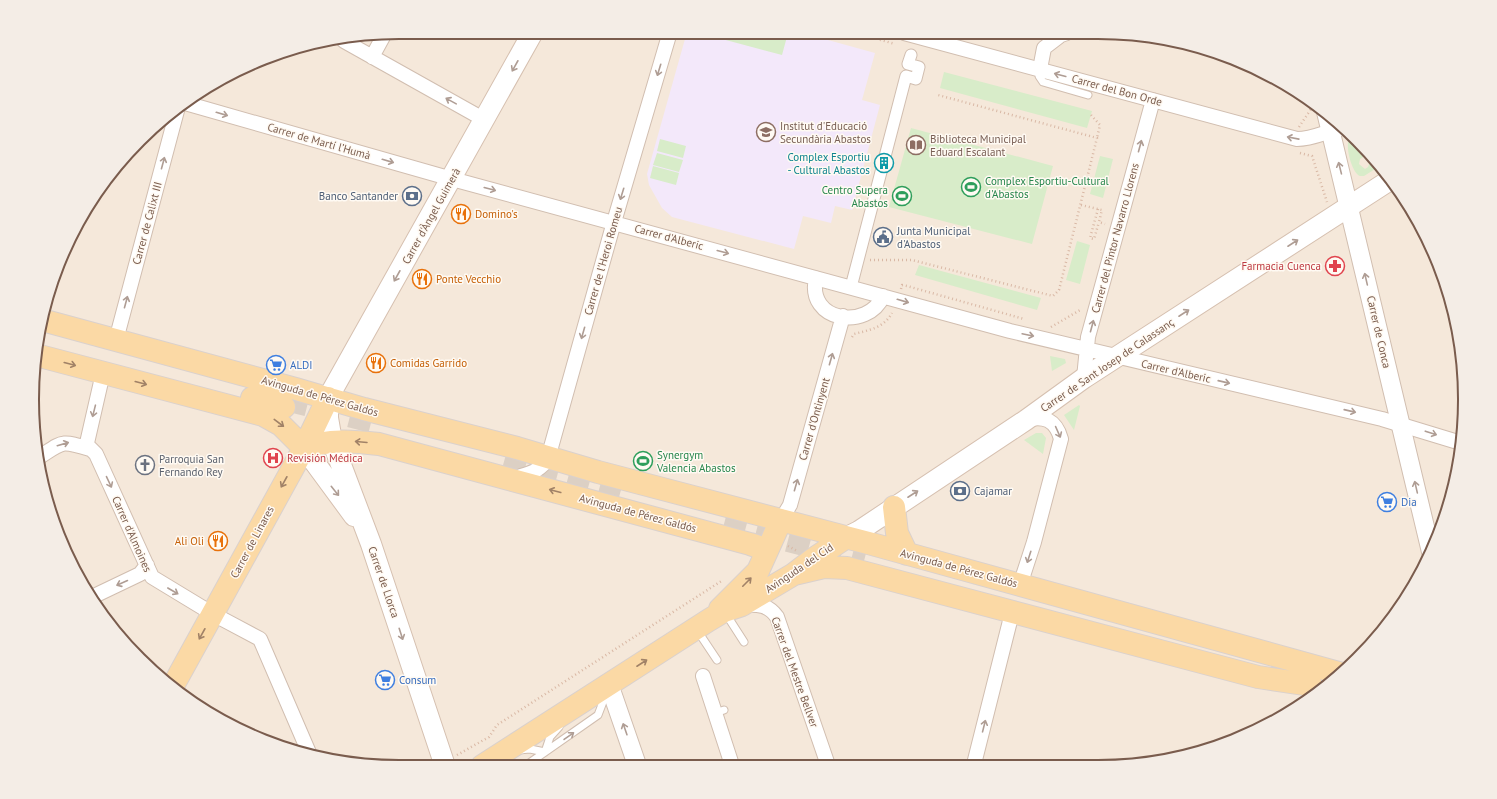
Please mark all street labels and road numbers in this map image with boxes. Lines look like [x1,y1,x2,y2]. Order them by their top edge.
street label: Carrer del Bon Orde [1070,71,1164,109]
street label: Carrer de Martí l’Humà [266,120,372,162]
street label: Carrer del Pintor Navarro Llorens [1088,161,1142,315]
street label: Carrer d'Àngel Guimerà [399,166,463,266]
street label: Carrer de Calixt III [129,180,165,266]
street label: Carrer de l'Heroi Romeu [581,205,625,317]
street label: Carrer d'Alberic [633,221,705,253]
street label: Carrer de Conca [1364,294,1394,370]
street label: Carrer de Sant Josep de Calassanç [1037,315,1177,415]
street label: Carrer d'Alberic [1140,356,1212,386]
street label: Avinguda de Pérez Galdós [260,373,380,419]
street label: Carrer d'Ontinyent [795,376,833,462]
street label: Avinguda de Pérez Galdós [578,491,699,535]
street label: Carrer d'Almoines [109,494,155,575]
street label: Carrer de Linares [227,503,277,581]
street label: Avinguda del Cid [762,540,836,596]
street label: Carrer de Llorca [365,544,403,620]
street label: Avinguda de Pérez Galdós [899,546,1020,590]
street label: Carrer del Mestre Bellver [768,615,822,730]

